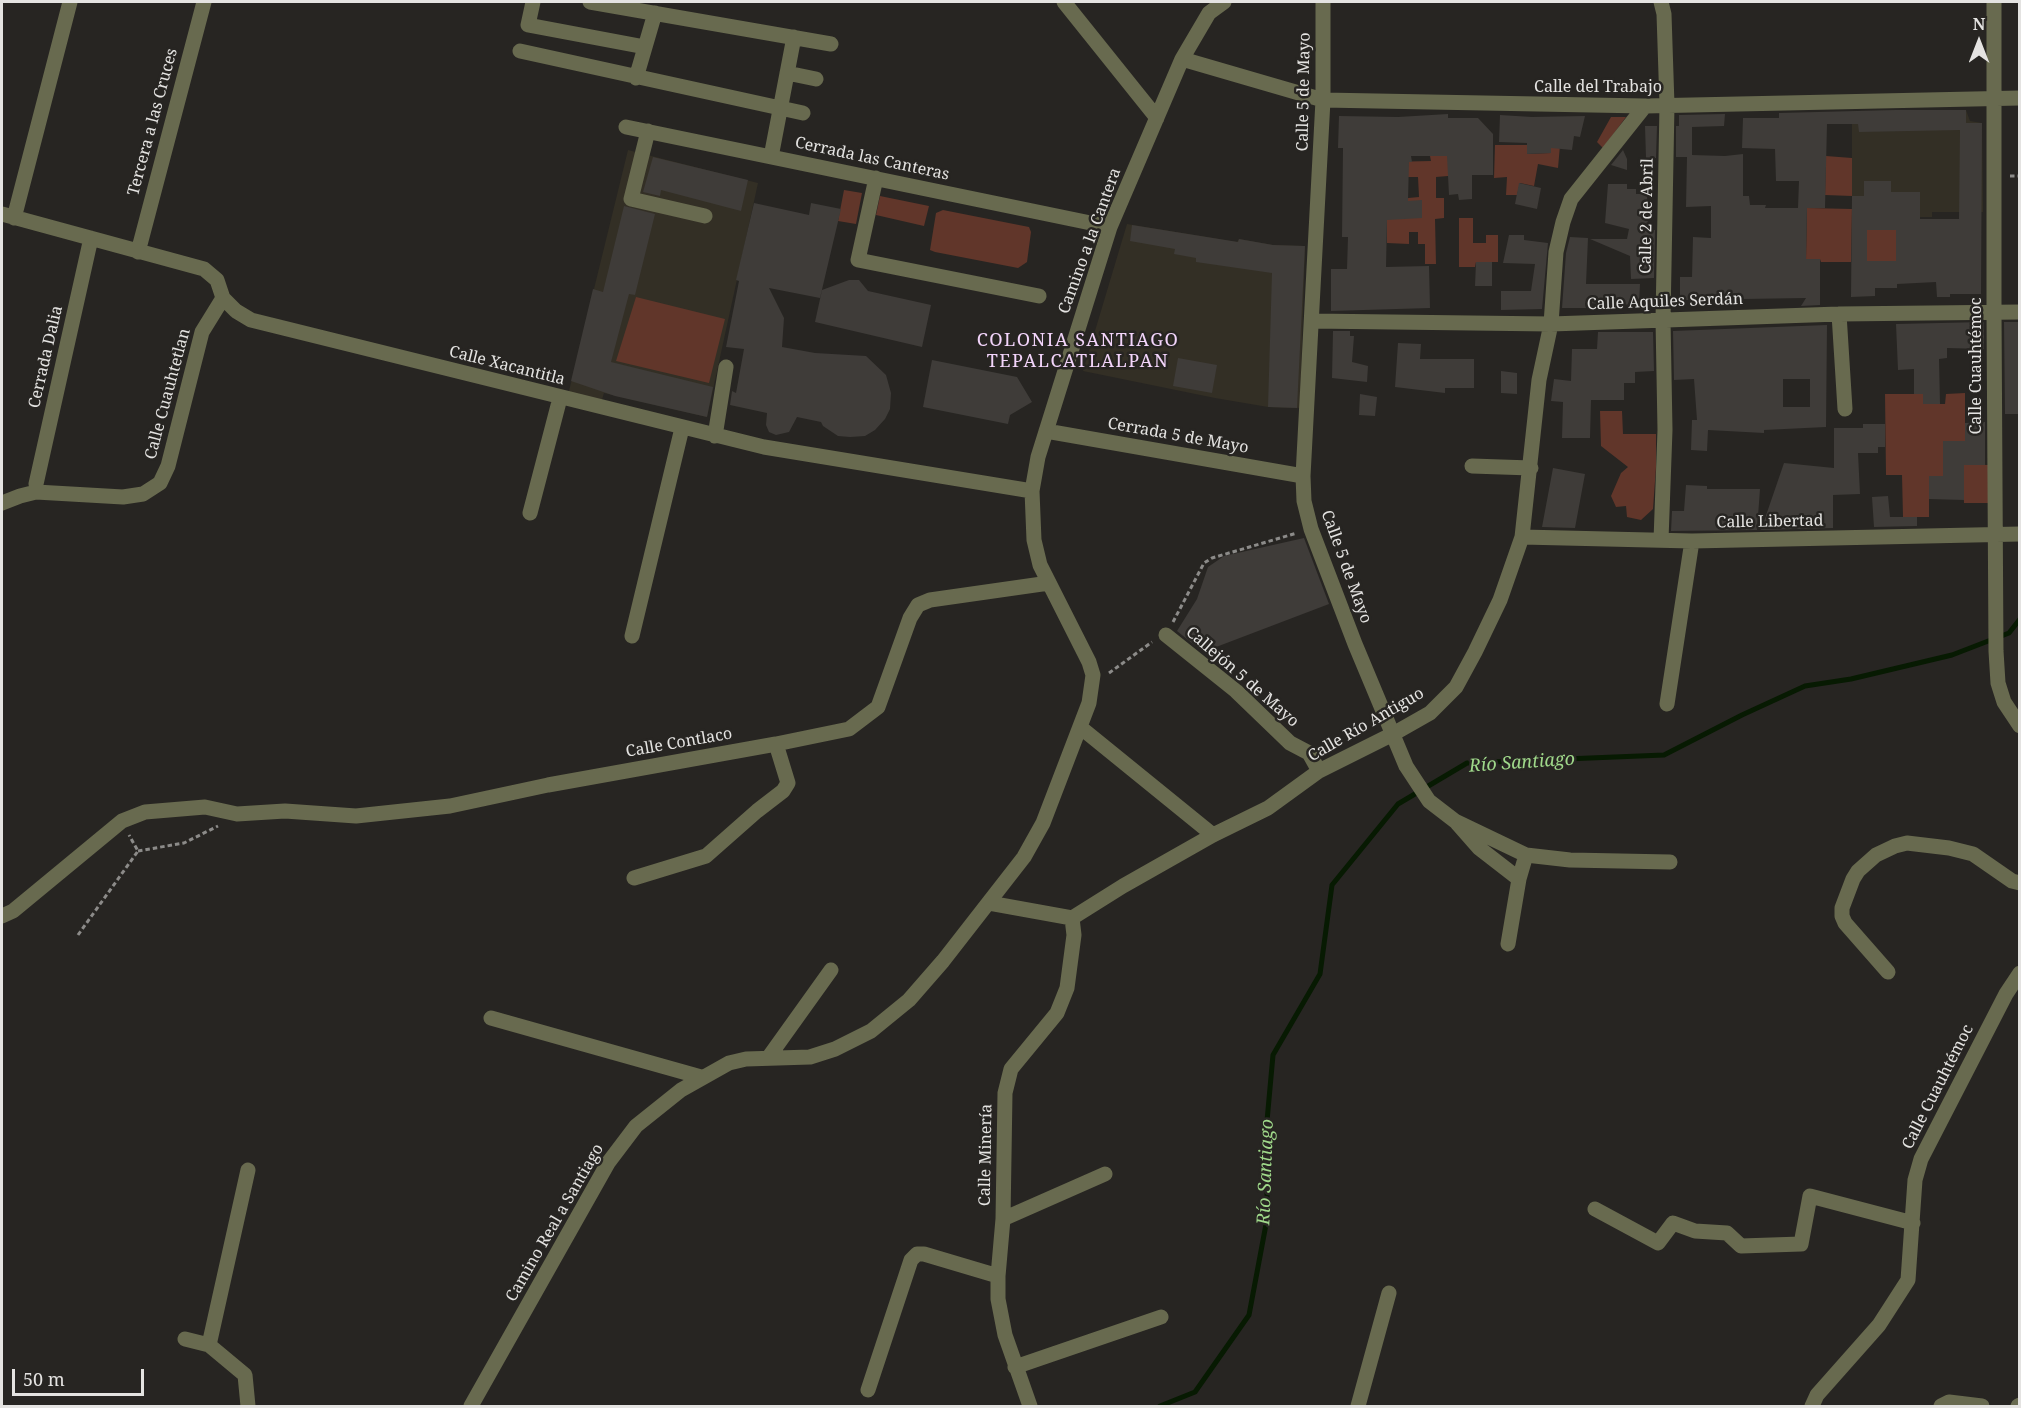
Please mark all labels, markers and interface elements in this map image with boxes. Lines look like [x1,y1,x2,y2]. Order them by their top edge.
north arrow [1949,12,2009,72]
text: N [1973,13,1985,35]
street label: Calle 5 de Mayo [1293,32,1315,152]
street label: Tercera a las Cruces [124,46,182,198]
street label: Calle del Trabajo [1534,77,1662,97]
street label: Cerrada las Canteras [793,133,951,185]
street label: Calle 2 de Abril [1636,158,1658,274]
street label: Camino a la Cantera [1055,166,1125,316]
street label: Calle Aquiles Serdán [1587,290,1743,314]
street label: Calle Cuauhtémoc [1966,297,1986,435]
street label: Cerrada Dalia [25,304,67,410]
street label: Calle Cuauhtetlan [141,326,195,462]
district label: COLONIA SANTIAGO TEPALCATLALPAN [977,330,1179,372]
street label: Calle Xacantitla [447,342,567,390]
street label: Cerrada 5 de Mayo [1106,414,1250,458]
street label: Calle 5 de Mayo [1317,508,1375,626]
street label: Calle Libertad [1716,511,1824,533]
street label: Callejón 5 de Mayo [1182,623,1302,731]
street label: Calle Río Antiguo [1305,684,1427,766]
street label: Calle Contlaco [624,724,734,762]
water label: Río Santiago [1468,749,1576,777]
street label: Calle Cuauhtémoc [1898,1022,1978,1152]
street label: Calle Minería [976,1104,996,1206]
water label: Río Santiago [1253,1119,1279,1225]
street label: Camino Real a Santiago [502,1141,608,1305]
scale bar [15,1357,147,1395]
text: 50 m [23,1367,65,1391]

